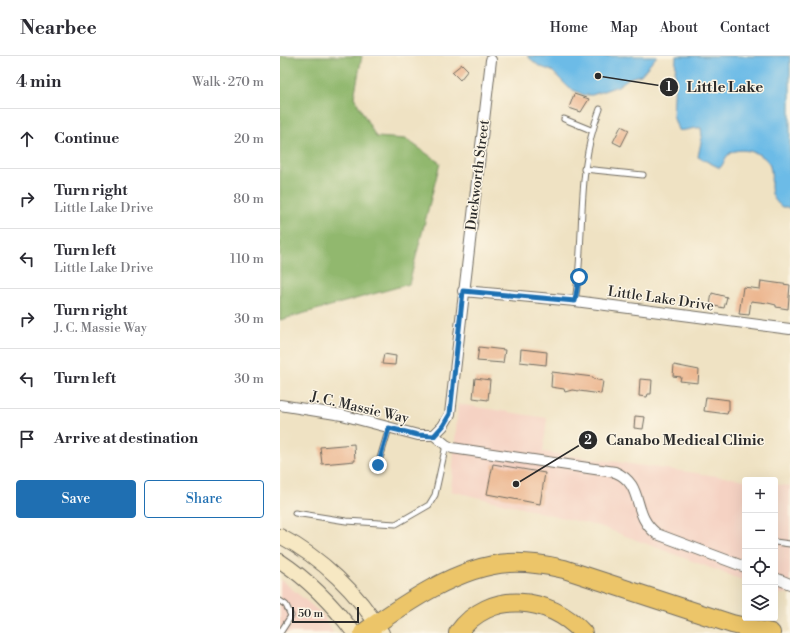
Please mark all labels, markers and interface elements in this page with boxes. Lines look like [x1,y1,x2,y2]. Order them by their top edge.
text: Nearbee [20,16,97,40]
text: Home [550,19,588,37]
text: Map [610,19,638,37]
text: About [660,19,698,37]
text: Contact [720,19,770,37]
text: 4 min [16,71,61,93]
callout: Little Lake [659,73,771,100]
text: Walk · 270 m [192,74,264,90]
text: Little Lake [687,78,763,97]
text: 1 [666,80,672,95]
street label: Duckworth Street [462,119,494,232]
icon: ahead [16,128,38,150]
text: Continue [54,129,119,148]
text: 20 m [234,131,264,147]
text: Turn right [54,181,128,200]
icon: right [16,188,38,210]
text: 80 m [233,191,264,207]
text: Little Lake Drive [54,200,153,216]
text: Turn left [54,241,116,260]
icon: left [16,248,38,270]
text: 110 m [230,251,264,267]
text: Little Lake Drive [54,260,153,276]
route start [570,268,588,286]
street label: Little Lake Drive [607,283,715,315]
text: Turn right [54,301,128,320]
icon: right [16,308,38,330]
text: 30 m [234,311,264,327]
text: J. C. Massie Way [54,320,147,336]
icon: left [16,368,38,390]
text: Turn left [54,369,116,388]
text: 30 m [234,371,264,387]
street label: J. C. Massie Way [308,388,411,428]
callout: Canabo Medical Clinic [578,426,772,453]
icon: arrive [16,428,38,450]
text: Arrive at destination [54,429,198,448]
text: Canabo Medical Clinic [606,431,764,450]
text: 2 [584,433,592,448]
route end [369,456,387,474]
map controls [742,477,778,621]
button: + [742,477,778,513]
button: Save [16,480,136,518]
button: Share [144,480,264,518]
button: − [742,513,778,549]
button: locate [742,549,778,585]
button: layers [742,585,778,621]
scale bar [292,605,359,624]
text: 50 m [298,607,323,621]

